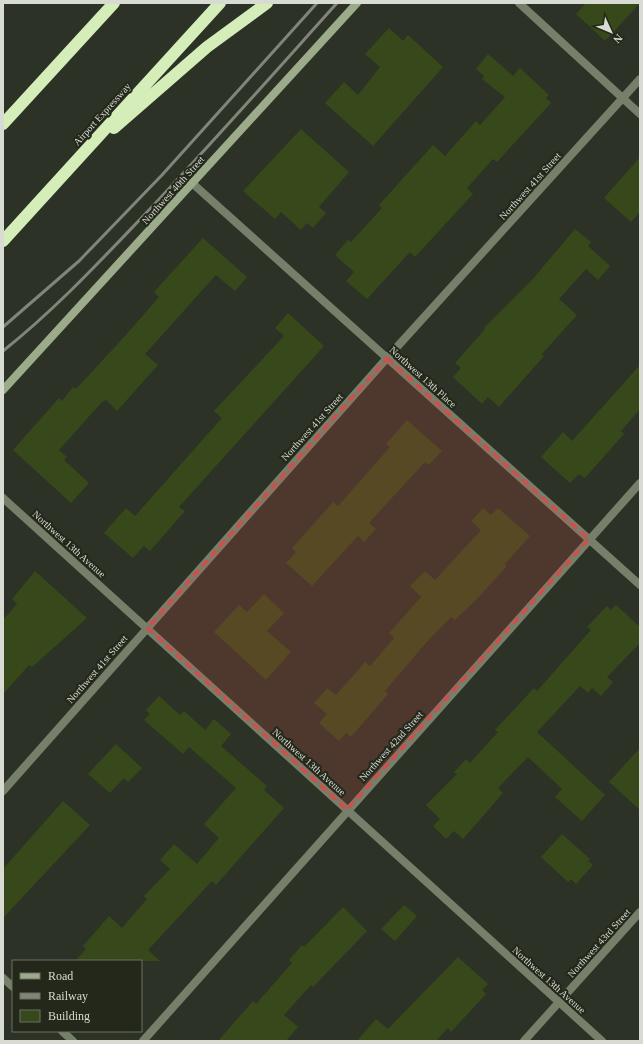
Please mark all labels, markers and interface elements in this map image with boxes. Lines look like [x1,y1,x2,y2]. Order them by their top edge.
north arrow [591,12,631,52]
text: N [611,32,625,46]
street label: Airport Expressway [71,80,133,148]
street label: Northwest 41st Street [497,150,563,222]
street label: Northwest 40th Street [140,154,207,226]
street label: Northwest 13th Place [387,344,459,410]
street label: Northwest 41st Street [279,391,345,463]
street label: Northwest 13th Avenue [30,508,108,580]
street label: Northwest 41st Street [64,633,130,705]
street label: Northwest 42nd Street [357,709,425,783]
street label: Northwest 13th Avenue [270,726,348,798]
street label: Northwest 43rd Street [565,906,633,980]
street label: Northwest 13th Avenue [510,944,588,1016]
legend [12,960,142,1032]
text: Road [48,969,73,983]
text: Railway [48,989,88,1003]
text: Building [48,1009,90,1023]

